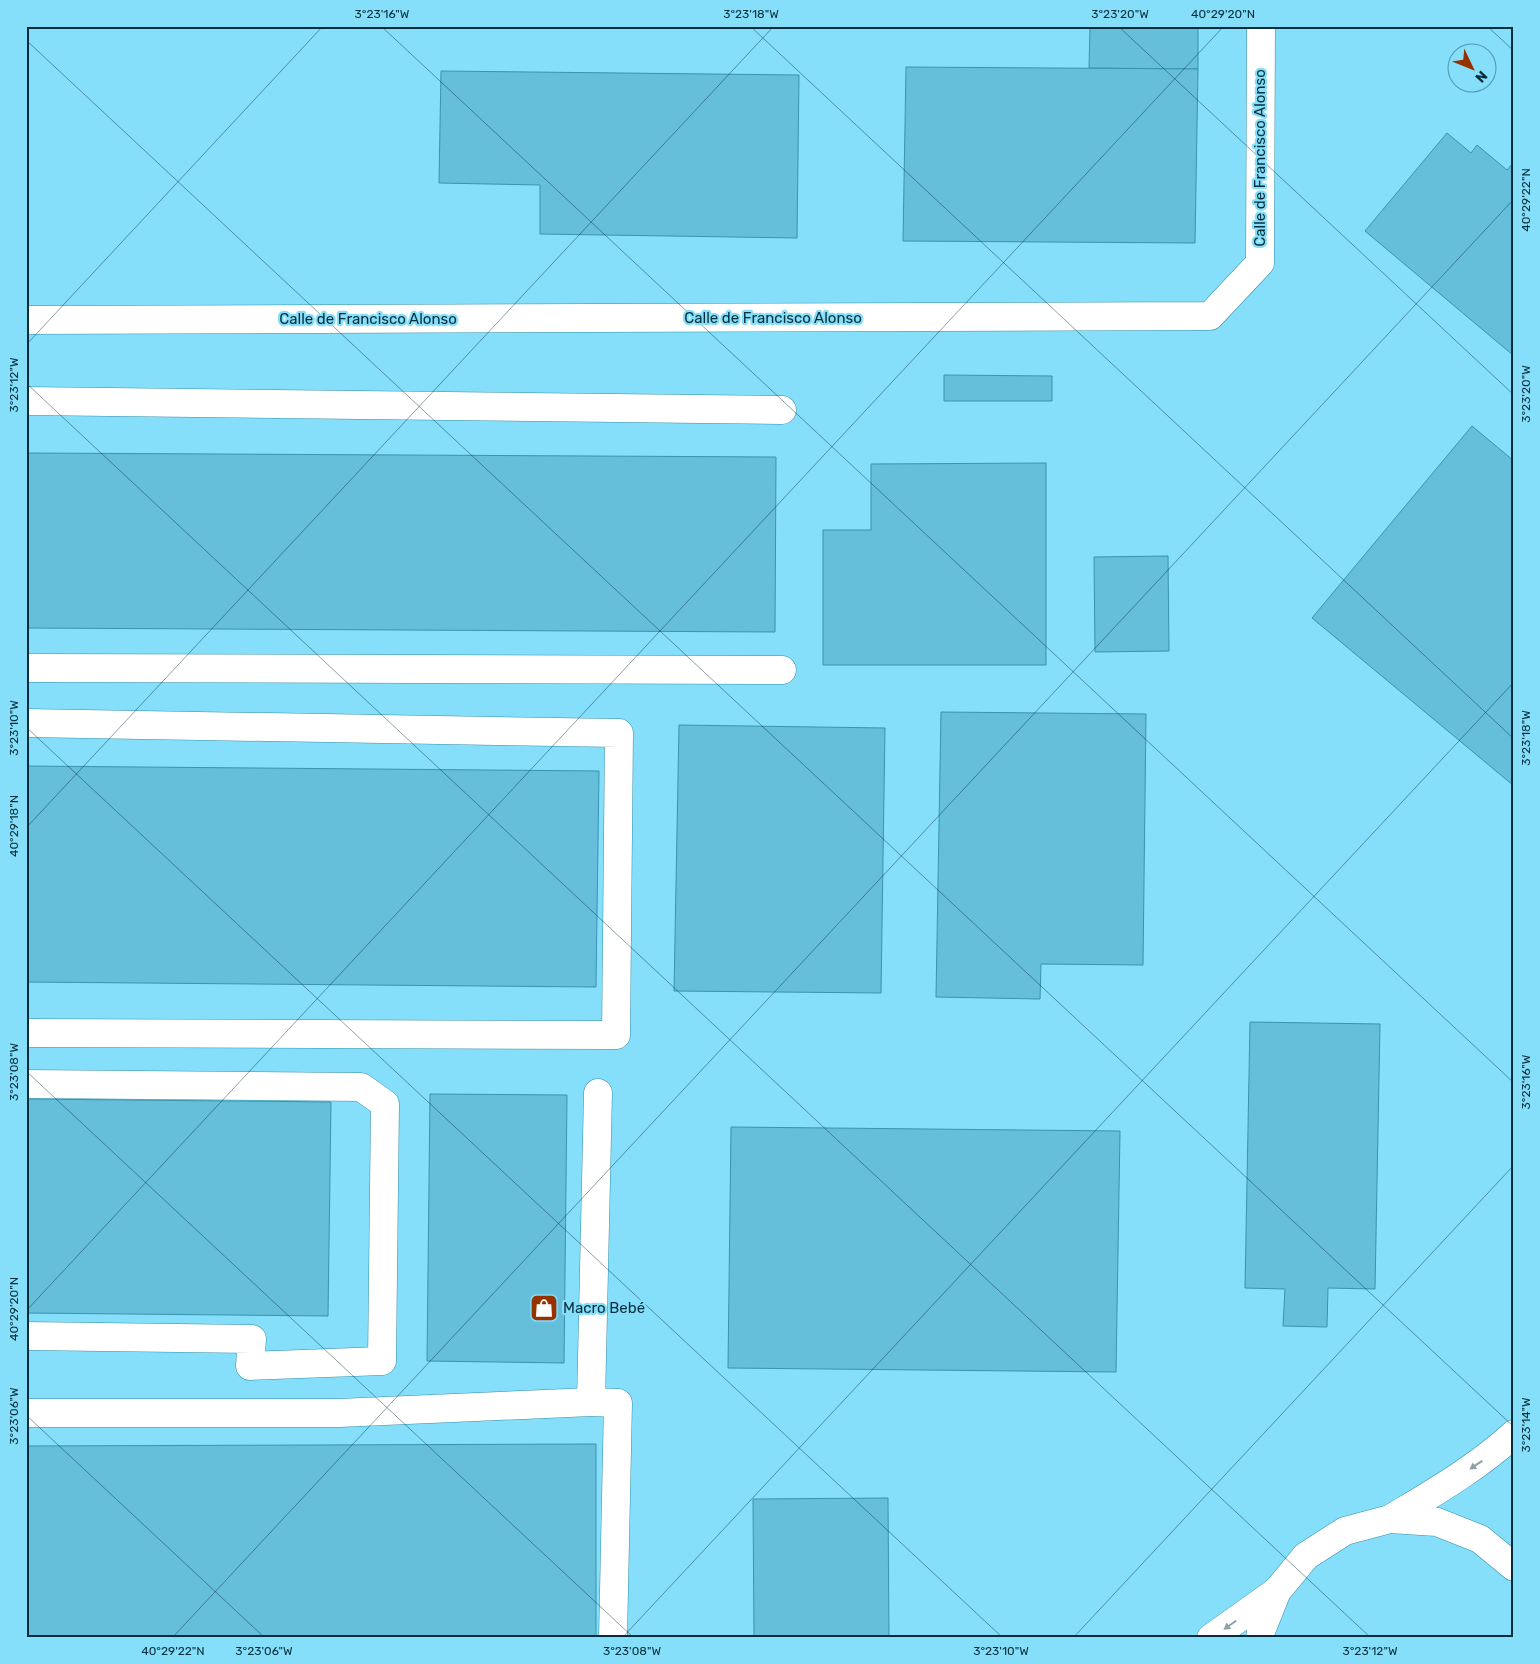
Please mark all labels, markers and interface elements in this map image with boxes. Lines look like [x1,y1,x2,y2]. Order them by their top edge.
text: 3°23'16"W [355,7,410,21]
text: 3°23'18"W [723,7,779,21]
text: 3°23'20"W [1091,7,1149,21]
text: 40°29'20"N [1191,7,1255,21]
north arrow [1448,42,1498,92]
text: N [1471,67,1491,86]
street label: Calle de Francisco Alonso [1251,69,1269,247]
text: 40°29'22"N [1519,168,1533,232]
street label: Calle de Francisco Alonso [684,309,862,327]
street label: Calle de Francisco Alonso [279,310,457,328]
text: 3°23'12"W [7,357,21,413]
text: 3°23'20"W [1519,365,1533,423]
text: 3°23'10"W [7,700,21,756]
text: 3°23'18"W [1519,710,1533,766]
text: 40°29'18"N [7,795,21,857]
text: 3°23'08"W [7,1043,21,1101]
text: 3°23'16"W [1519,1054,1533,1109]
text: 40°29'20"N [7,1277,21,1341]
shop icon: Macro Bebé [529,1293,559,1323]
place label: Macro Bebé [563,1299,645,1317]
text: 3°23'06"W [7,1387,21,1445]
text: 3°23'14"W [1519,1397,1533,1453]
one-way arrow [1469,1460,1483,1469]
one-way arrow [1223,1620,1237,1630]
text: 40°29'22"N [141,1644,205,1658]
text: 3°23'06"W [235,1644,293,1658]
text: 3°23'08"W [603,1644,661,1658]
text: 3°23'10"W [973,1644,1029,1658]
text: 3°23'12"W [1342,1644,1398,1658]

